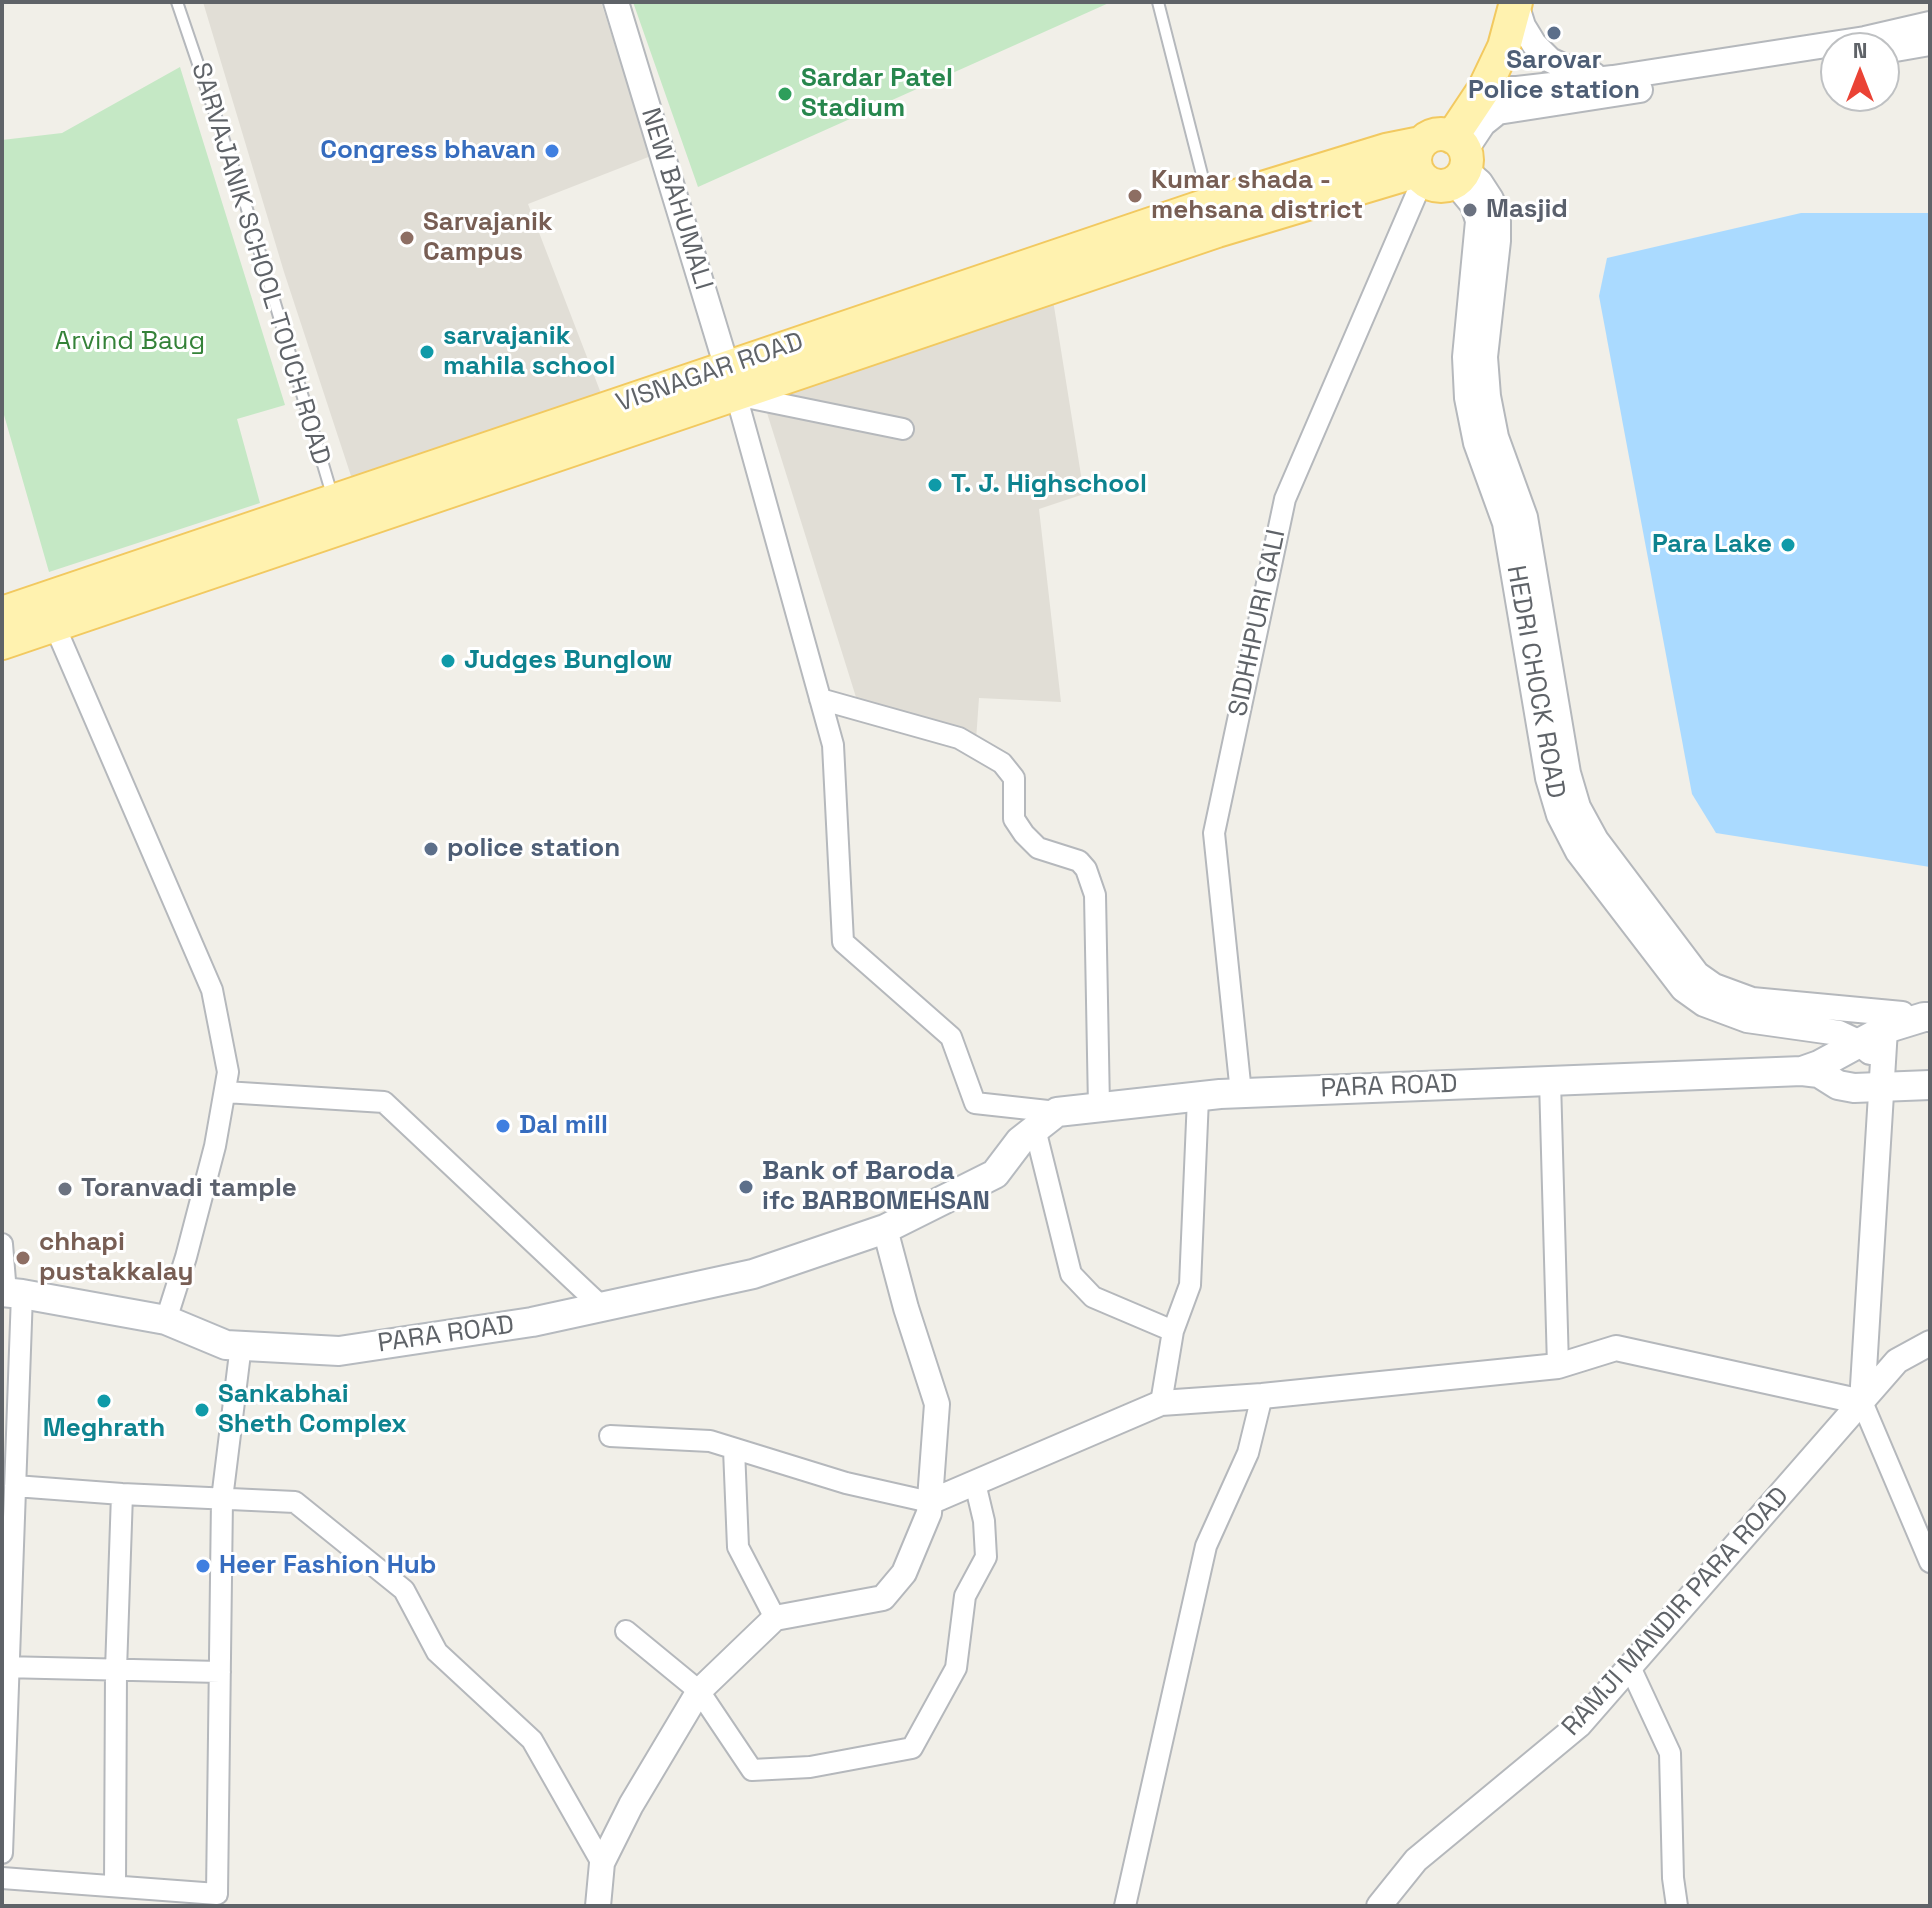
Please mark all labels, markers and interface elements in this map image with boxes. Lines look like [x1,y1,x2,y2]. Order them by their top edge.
marker: Sarovar Police station [1545,24,1563,42]
north arrow [1820,32,1900,112]
text: N [1853,36,1867,64]
place label: Sarovar Police station [1468,45,1640,106]
street label: SARVAJANIK SCHOOL TOUCH ROAD [184,59,336,469]
place label: Sardar Patel Stadium [801,63,953,124]
marker: Sardar Patel Stadium [776,85,794,103]
street label: NEW BAHUMALI [634,104,718,294]
place label: Congress bhavan [320,135,536,167]
marker: Congress bhavan [543,142,561,160]
place label: Kumar shada - mehsana district [1151,165,1363,226]
marker: Kumar shada - mehsana district [1126,187,1144,205]
place label: Masjid [1486,194,1568,226]
marker: Masjid [1461,201,1479,219]
place label: Sarvajanik Campus [423,207,553,268]
marker: Sarvajanik Campus [398,229,416,247]
place label: sarvajanik mahila school [443,321,615,382]
park label: Arvind Baug [55,326,205,358]
street label: VISNAGAR ROAD [612,326,808,420]
marker: sarvajanik mahila school [418,343,436,361]
place label: T. J. Highschool [951,469,1147,501]
marker: T. J. Highschool [926,476,944,494]
street label: SIDHHPURI GALI [1223,527,1293,719]
place label: Para Lake [1652,529,1772,561]
marker: Para Lake [1779,536,1797,554]
street label: HEDRI CHOCK ROAD [1499,563,1571,801]
place label: Judges Bunglow [464,645,672,677]
marker: Judges Bunglow [439,652,457,670]
place label: police station [447,833,620,865]
marker: police station [422,840,440,858]
street label: PARA ROAD [1320,1069,1458,1105]
place label: Dal mill [519,1110,608,1142]
marker: Dal mill [494,1117,512,1135]
place label: Bank of Baroda ifc BARB0MEHSAN [762,1156,990,1218]
place label: Toranvadi tample [81,1173,297,1205]
marker: Bank of Baroda ifc BARB0MEHSAN [737,1178,755,1196]
marker: Toranvadi tample [56,1180,74,1198]
place label: chhapi pustakkalay [39,1227,194,1288]
marker: chhapi pustakkalay [14,1249,32,1267]
street label: PARA ROAD [376,1310,516,1360]
place label: Sankabhai Sheth Complex [218,1379,407,1440]
marker: Meghrath [95,1392,113,1410]
marker: Sankabhai Sheth Complex [193,1401,211,1419]
place label: Meghrath [43,1413,165,1445]
street label: RAMJI MANDIR PARA ROAD [1556,1481,1796,1743]
place label: Heer Fashion Hub [219,1550,436,1582]
marker: Heer Fashion Hub [194,1557,212,1575]

